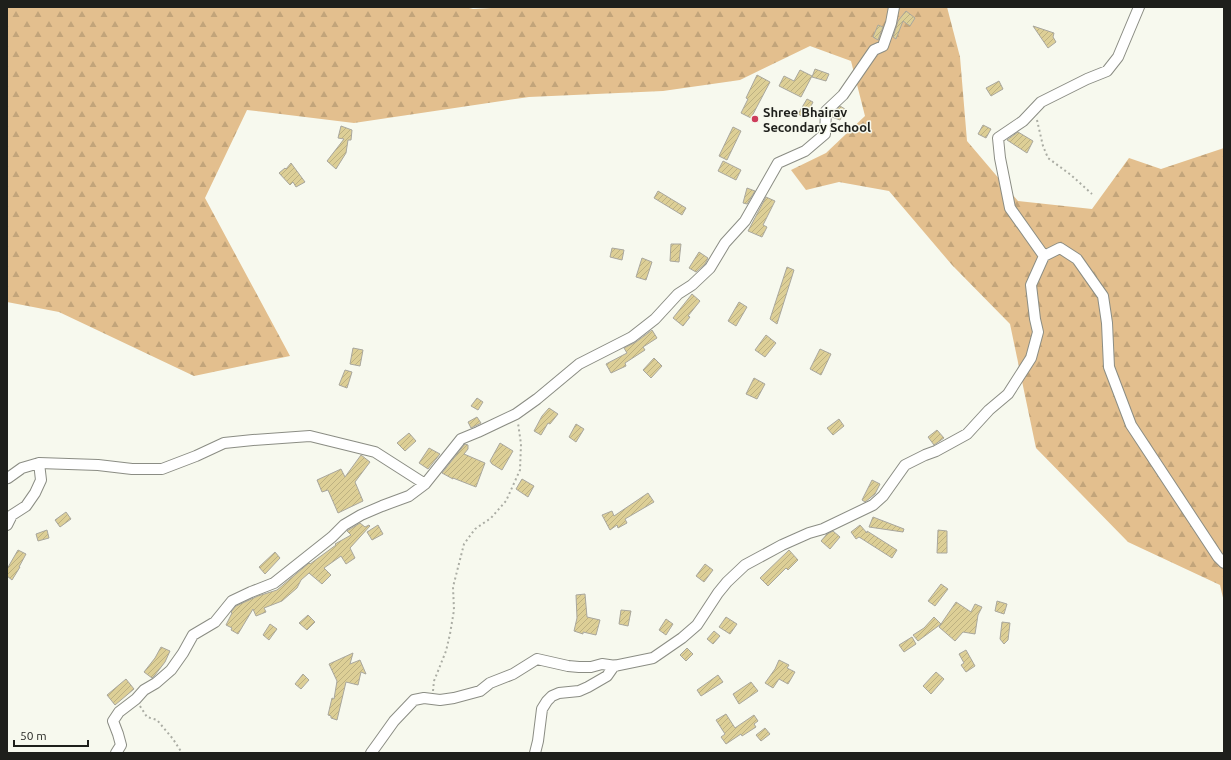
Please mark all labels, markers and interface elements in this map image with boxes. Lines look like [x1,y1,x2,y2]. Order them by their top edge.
place label: Shree Bhairav Secondary School [763,105,871,134]
marker: Shree Bhairav Secondary School [750,114,760,124]
scale bar [14,722,88,748]
text: 50 m [20,729,47,742]

